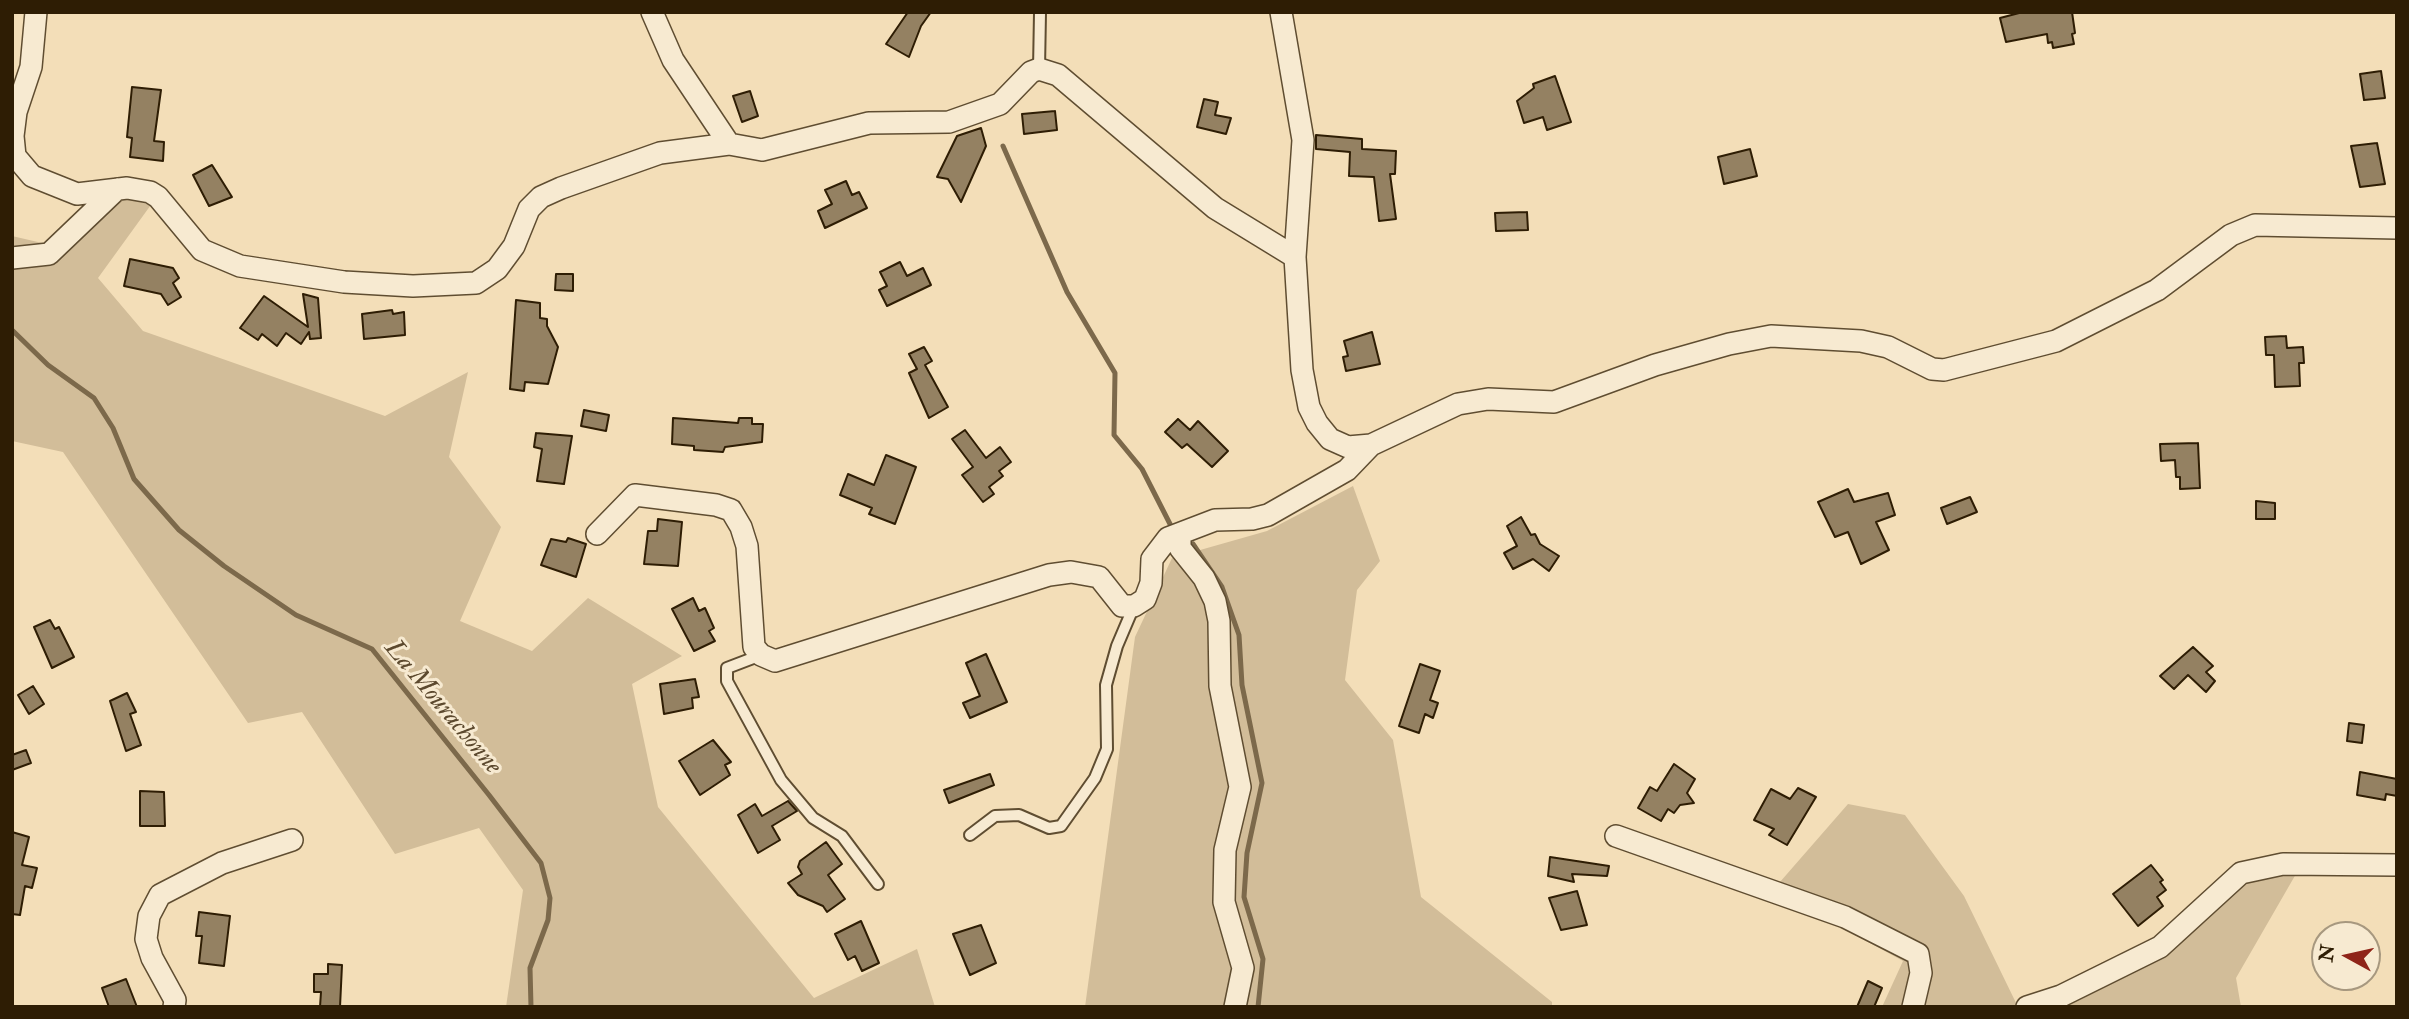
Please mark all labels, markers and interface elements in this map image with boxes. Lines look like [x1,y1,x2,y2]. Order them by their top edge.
water label: La Mourachonne [377,634,507,782]
north arrow [2311,921,2381,991]
text: N [2314,943,2340,963]

